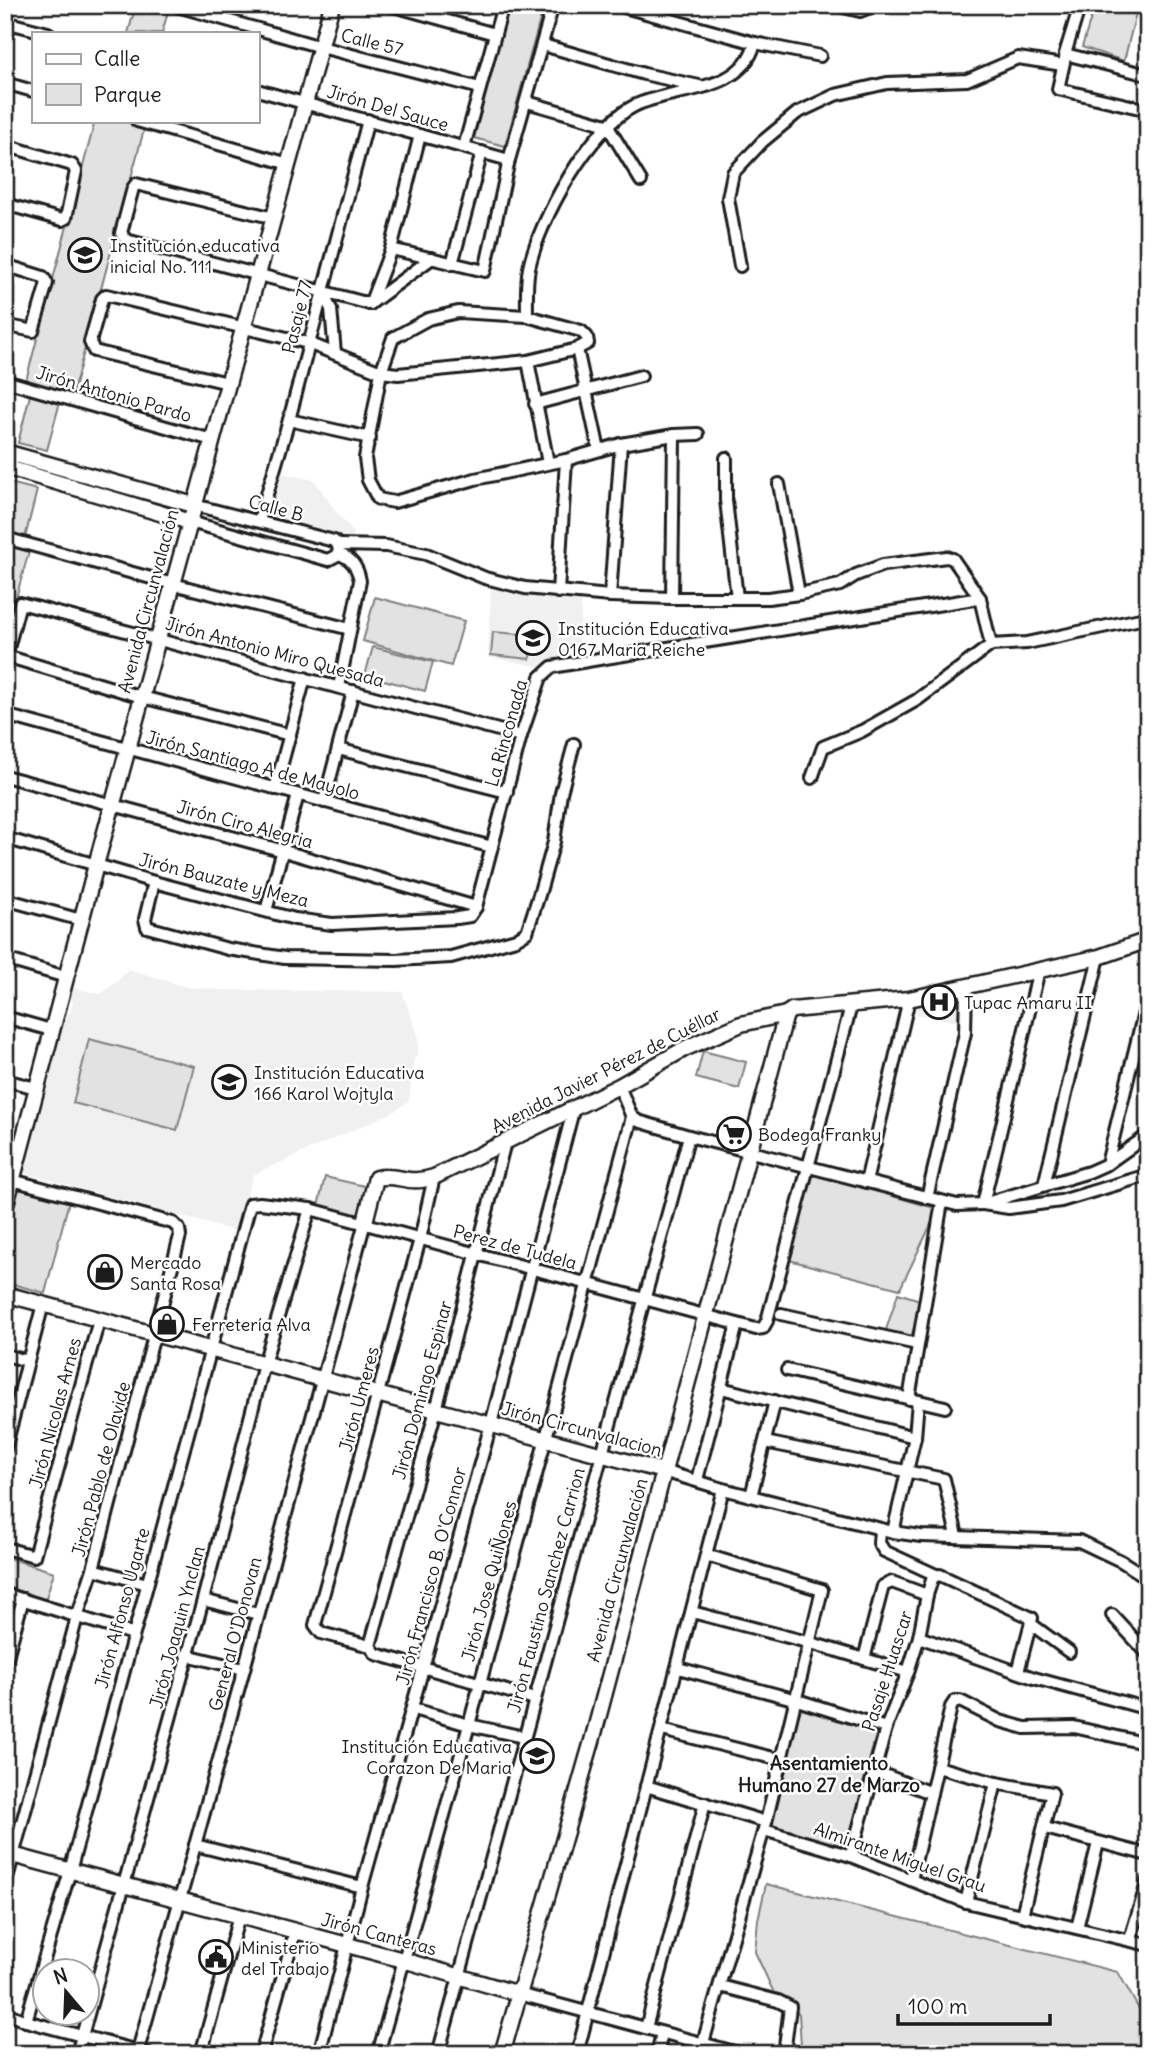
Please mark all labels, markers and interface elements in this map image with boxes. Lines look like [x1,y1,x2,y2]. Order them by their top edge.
street label: Calle 57 [339,23,406,61]
legend [32,32,259,122]
text: Calle [94,45,140,72]
street label: Jirón Del Sauce [325,80,451,136]
text: Parque [94,81,162,108]
place label: Institución educativa inicial No. 111 [110,234,280,278]
school or university icon: Institución educativa inicial No. 111 [66,236,104,274]
street label: Pasaje 77 [277,278,317,356]
street label: Jirón Antonio Pardo [34,361,194,427]
street label: Calle B [246,490,306,526]
street label: Avenida Circunvalación [112,507,184,695]
street label: Jirón Antonio Miro Quesada [163,612,387,692]
place label: Institución Educativa 0167 Maria Reiche [558,617,729,661]
school or university icon: Institución Educativa 0167 Maria Reiche [514,619,552,657]
street label: La Rinconada [480,677,532,789]
street label: Jirón Santiago A de Mayolo [144,725,362,805]
street label: Jirón Ciro Alegria [174,795,316,853]
street label: Jirón Bauzate y Meza [137,848,311,912]
hospital icon: Tupac Amaru II [920,983,958,1021]
place label: Tupac Amaru II [964,991,1092,1014]
street label: Avenida Javier Pérez de Cuéllar [488,1002,725,1138]
place label: Institución Educativa 166 Karol Wojtyla [254,1061,425,1105]
school or university icon: Institución Educativa 166 Karol Wojtyla [210,1063,248,1101]
supermarket icon: Bodega Franky [715,1115,753,1153]
place label: Bodega Franky [758,1123,881,1146]
street label: Perez de Tudela [451,1219,579,1275]
place label: Mercado Santa Rosa [130,1251,221,1295]
shop icon: Mercado Santa Rosa [86,1253,124,1291]
street label: Jirón Domingo Espinar [387,1298,457,1482]
shop icon: Ferretería Alva [148,1305,186,1343]
place label: Ferretería Alva [192,1313,311,1336]
street label: Jirón Nicolas Arnes [24,1335,86,1491]
street label: Jirón Umeres [334,1344,384,1454]
street label: Jirón Pablo de Olavide [67,1379,135,1559]
street label: Jirón Circunvalacion [499,1397,665,1461]
street label: Jirón Francisco B. O'Connor [391,1464,471,1687]
street label: Jirón Faustino Sanchez Carrion [502,1465,590,1715]
street label: Avenida Circunvalación [581,1476,653,1664]
street label: Jirón Jose QuiÑones [456,1498,522,1664]
street label: Jirón Alfonso Ugarte [90,1525,154,1691]
street label: Jirón Joaquin Ynclan [144,1543,210,1711]
street label: General O'Donovan [203,1554,267,1714]
street label: Pasaje Huascar [857,1607,918,1734]
place label: Institución Educativa Corazon De Maria [341,1735,512,1779]
school or university icon: Institución Educativa Corazon De Maria [518,1737,556,1775]
district label: Asentamiento Humano 27 de Marzo [738,1751,920,1797]
street label: Almirante Miguel Grau [811,1817,989,1897]
street label: Jirón Canteras [319,1908,439,1960]
place label: Ministerio del Trabajo [241,1936,329,1980]
public building icon: Ministerio del Trabajo [197,1938,235,1976]
north arrow [32,1958,102,2028]
text: N [50,1962,71,1989]
scale bar [898,1982,1050,2026]
text: 100 m [908,1993,967,2020]

